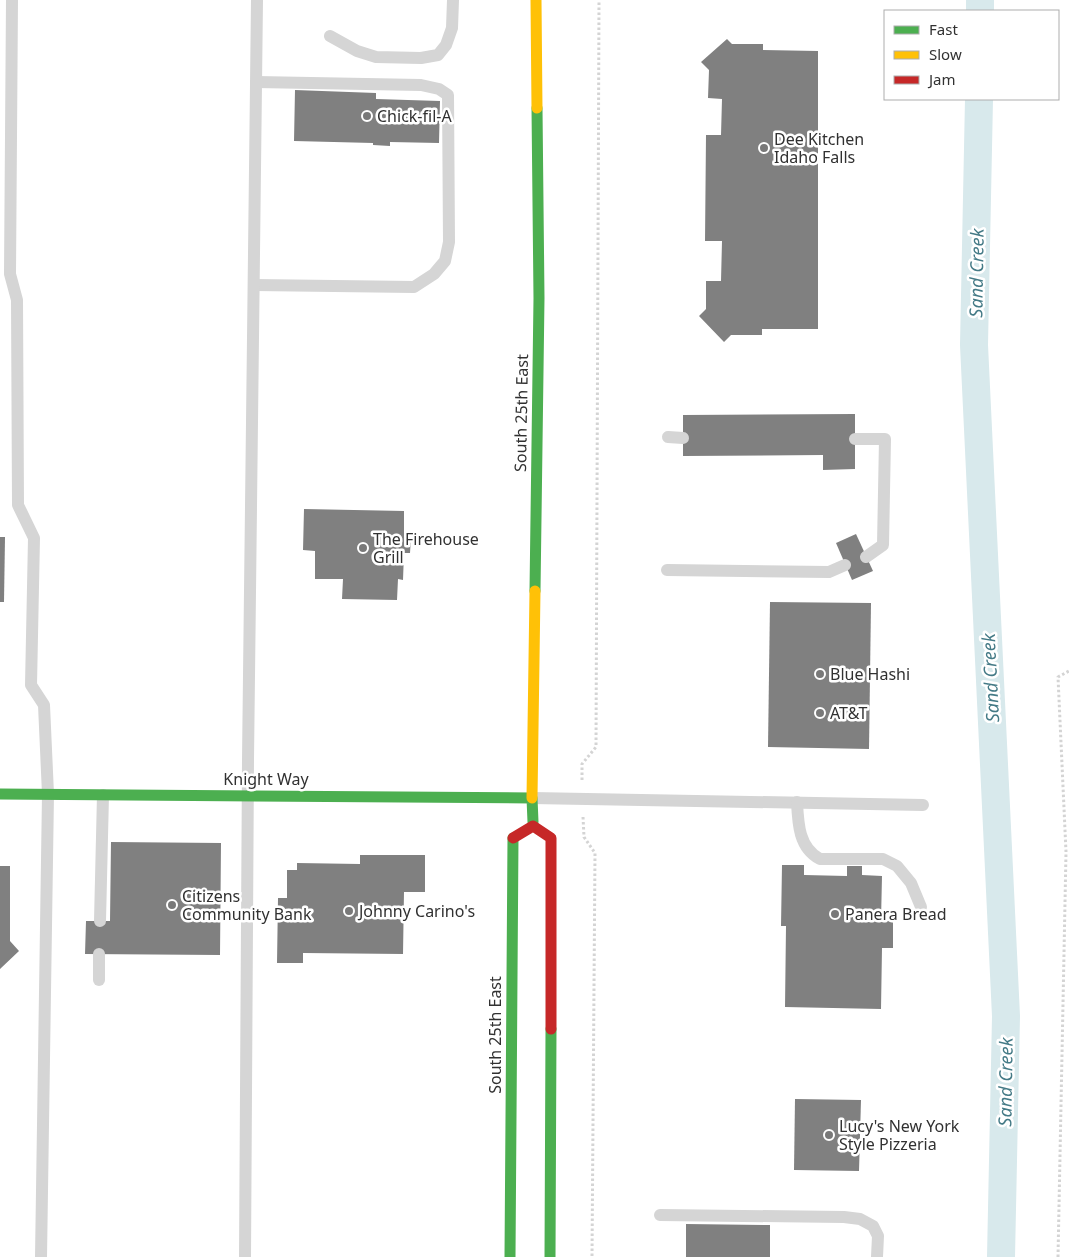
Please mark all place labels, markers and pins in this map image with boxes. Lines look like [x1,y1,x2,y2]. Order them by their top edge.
place label: Chick-fil-A [377,105,452,127]
marker: Chick-fil-A [361,110,373,122]
place label: Dee Kitchen Idaho Falls [774,128,864,168]
marker: Dee Kitchen Idaho Falls [758,142,770,154]
place label: The Firehouse Grill [373,528,479,568]
marker: The Firehouse Grill [357,542,369,554]
place label: Blue Hashi [830,663,910,685]
marker: Blue Hashi [814,668,826,680]
place label: AT&T [830,702,867,724]
marker: AT&T [814,707,826,719]
place label: Citizens Community Bank [182,885,312,925]
marker: Citizens Community Bank [166,899,178,911]
place label: Johnny Carino's [357,900,475,922]
place label: Panera Bread [845,903,947,925]
marker: Johnny Carino's [343,905,355,917]
marker: Panera Bread [829,908,841,920]
place label: Lucy's New York Style Pizzeria [839,1115,960,1155]
marker: Lucy's New York Style Pizzeria [823,1129,835,1141]

